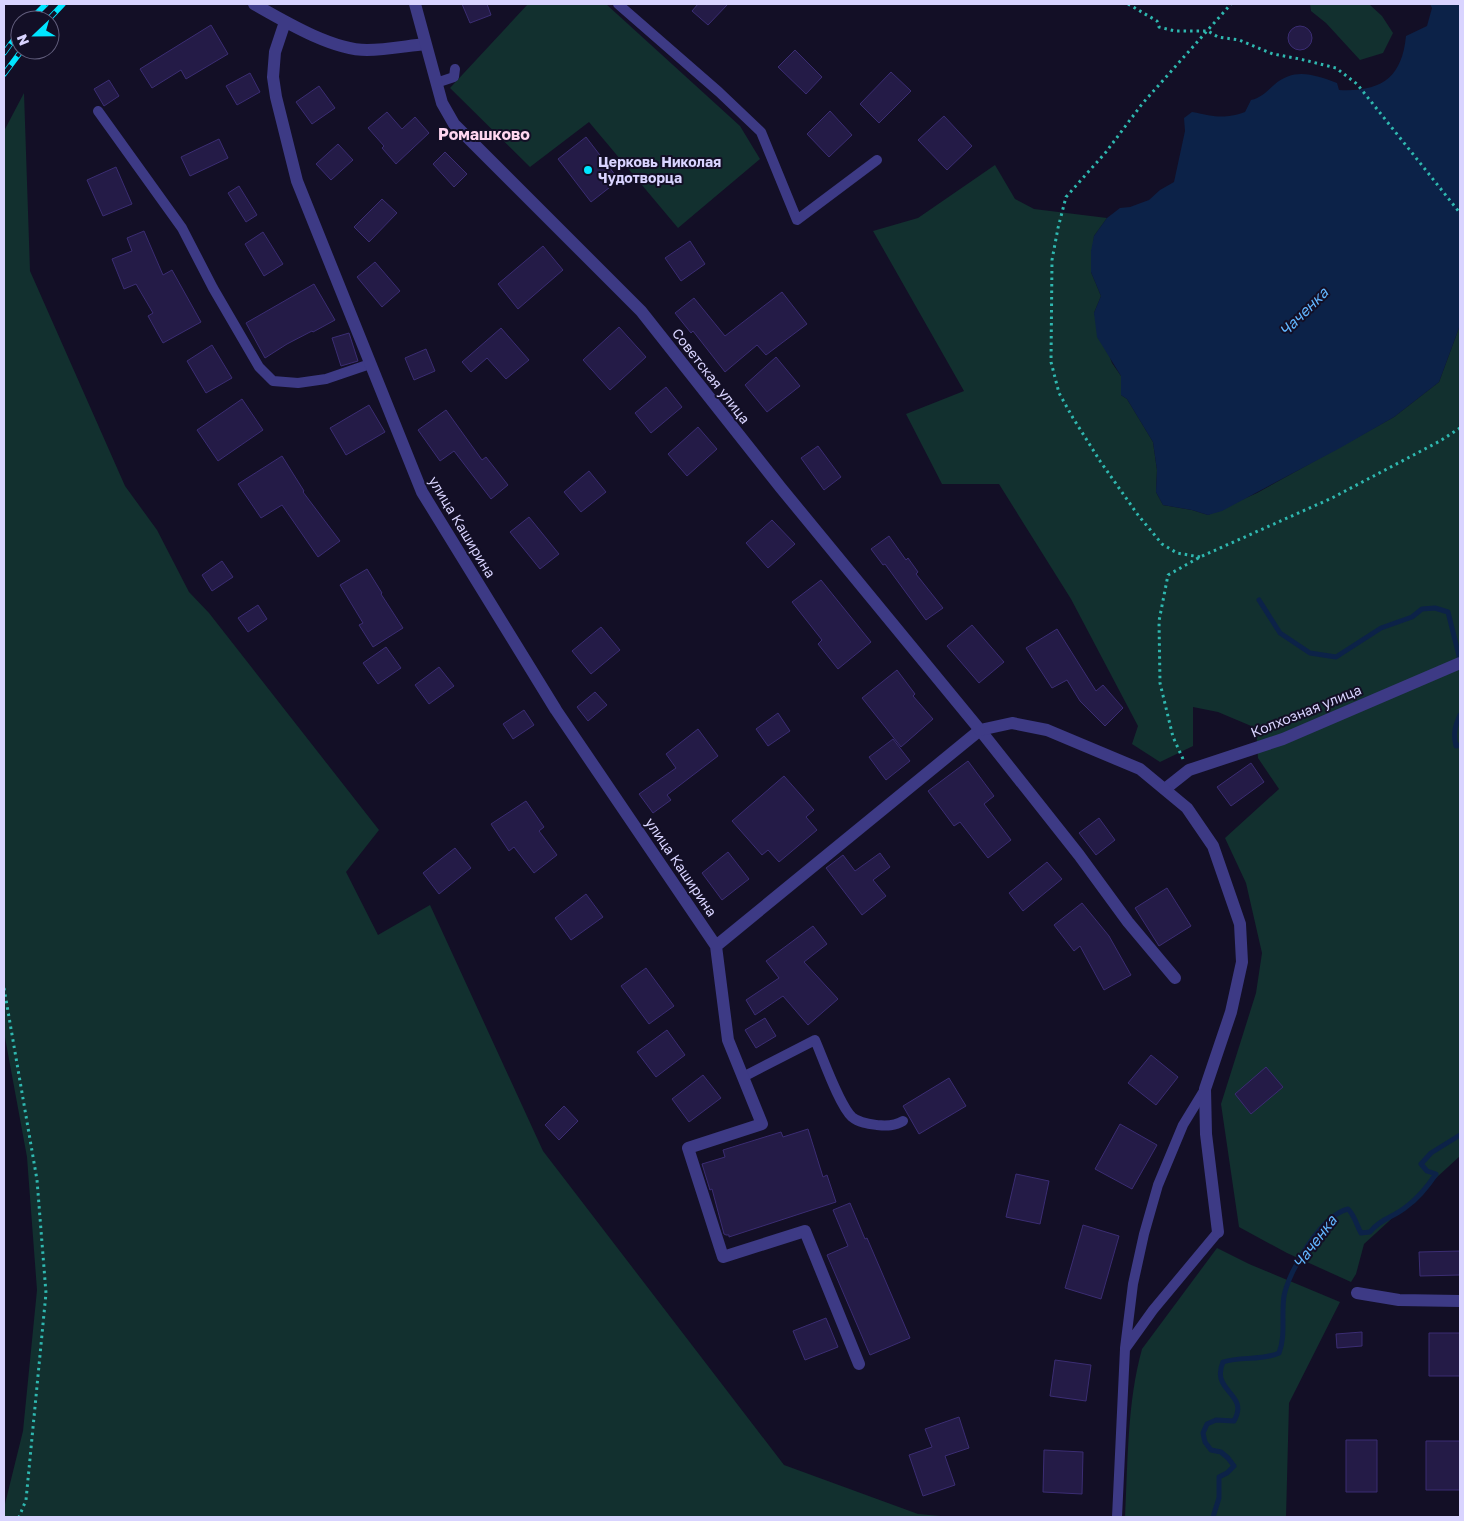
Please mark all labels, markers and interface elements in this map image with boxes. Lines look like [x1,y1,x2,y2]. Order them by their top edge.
north arrow [10,10,60,60]
text: N [13,32,32,48]
district label: Ромашково [438,124,530,144]
place label: Церковь Николая Чудотворца [598,153,721,186]
marker: Церковь Николая Чудотворца [582,164,594,176]
water label: Чаченка [1275,283,1332,339]
street label: Советская улица [669,325,754,427]
street label: улица Каширина [425,473,499,581]
street label: Колхозная улица [1248,681,1364,741]
street label: улица Каширина [642,814,721,919]
water label: Чаченка [1288,1211,1340,1271]

